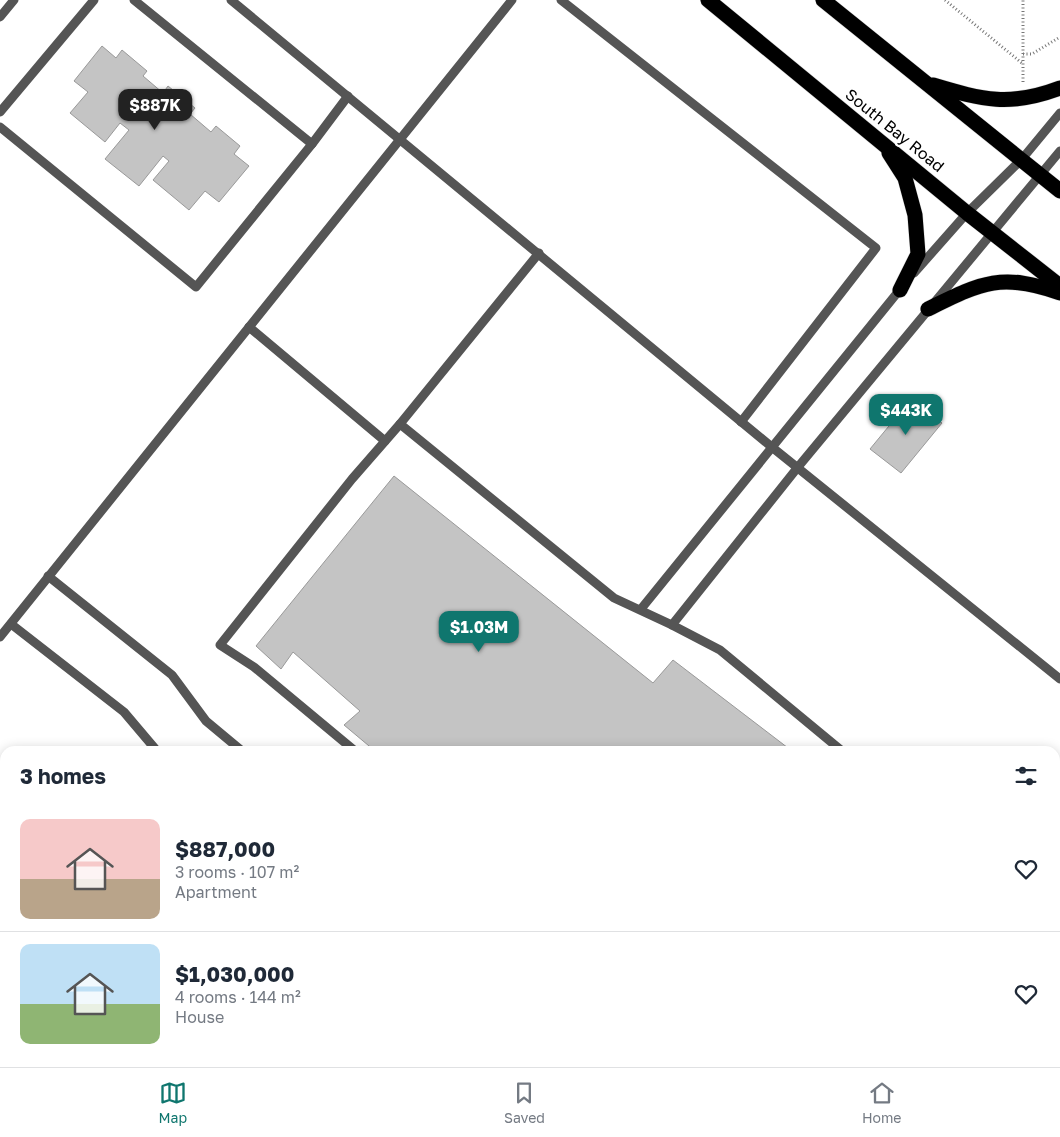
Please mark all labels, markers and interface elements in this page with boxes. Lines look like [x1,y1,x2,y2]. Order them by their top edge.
street label: South Bay Road [842,84,948,176]
pin: $887K [120,88,190,131]
text: $887K [129,95,181,115]
pin: $443K [871,394,941,436]
text: $443K [880,400,932,420]
pin: $1.03M [438,610,520,653]
text: $1.03M [450,617,508,637]
icon: filters [1012,762,1040,790]
text: 3 homes [20,763,106,789]
text: $887,000 [175,836,275,862]
icon: home [60,839,120,899]
icon: heart [1012,855,1040,883]
text: 3 rooms · 107 m² [175,862,299,882]
text: Apartment [175,882,257,902]
text: $1,030,000 [175,961,294,987]
icon: home [60,964,120,1024]
icon: heart [1012,980,1040,1008]
text: 4 rooms · 144 m² [175,987,301,1007]
text: House [175,1007,224,1027]
tab: Map [158,1079,187,1126]
tab: Saved [504,1079,545,1126]
tab: Home [862,1079,901,1126]

